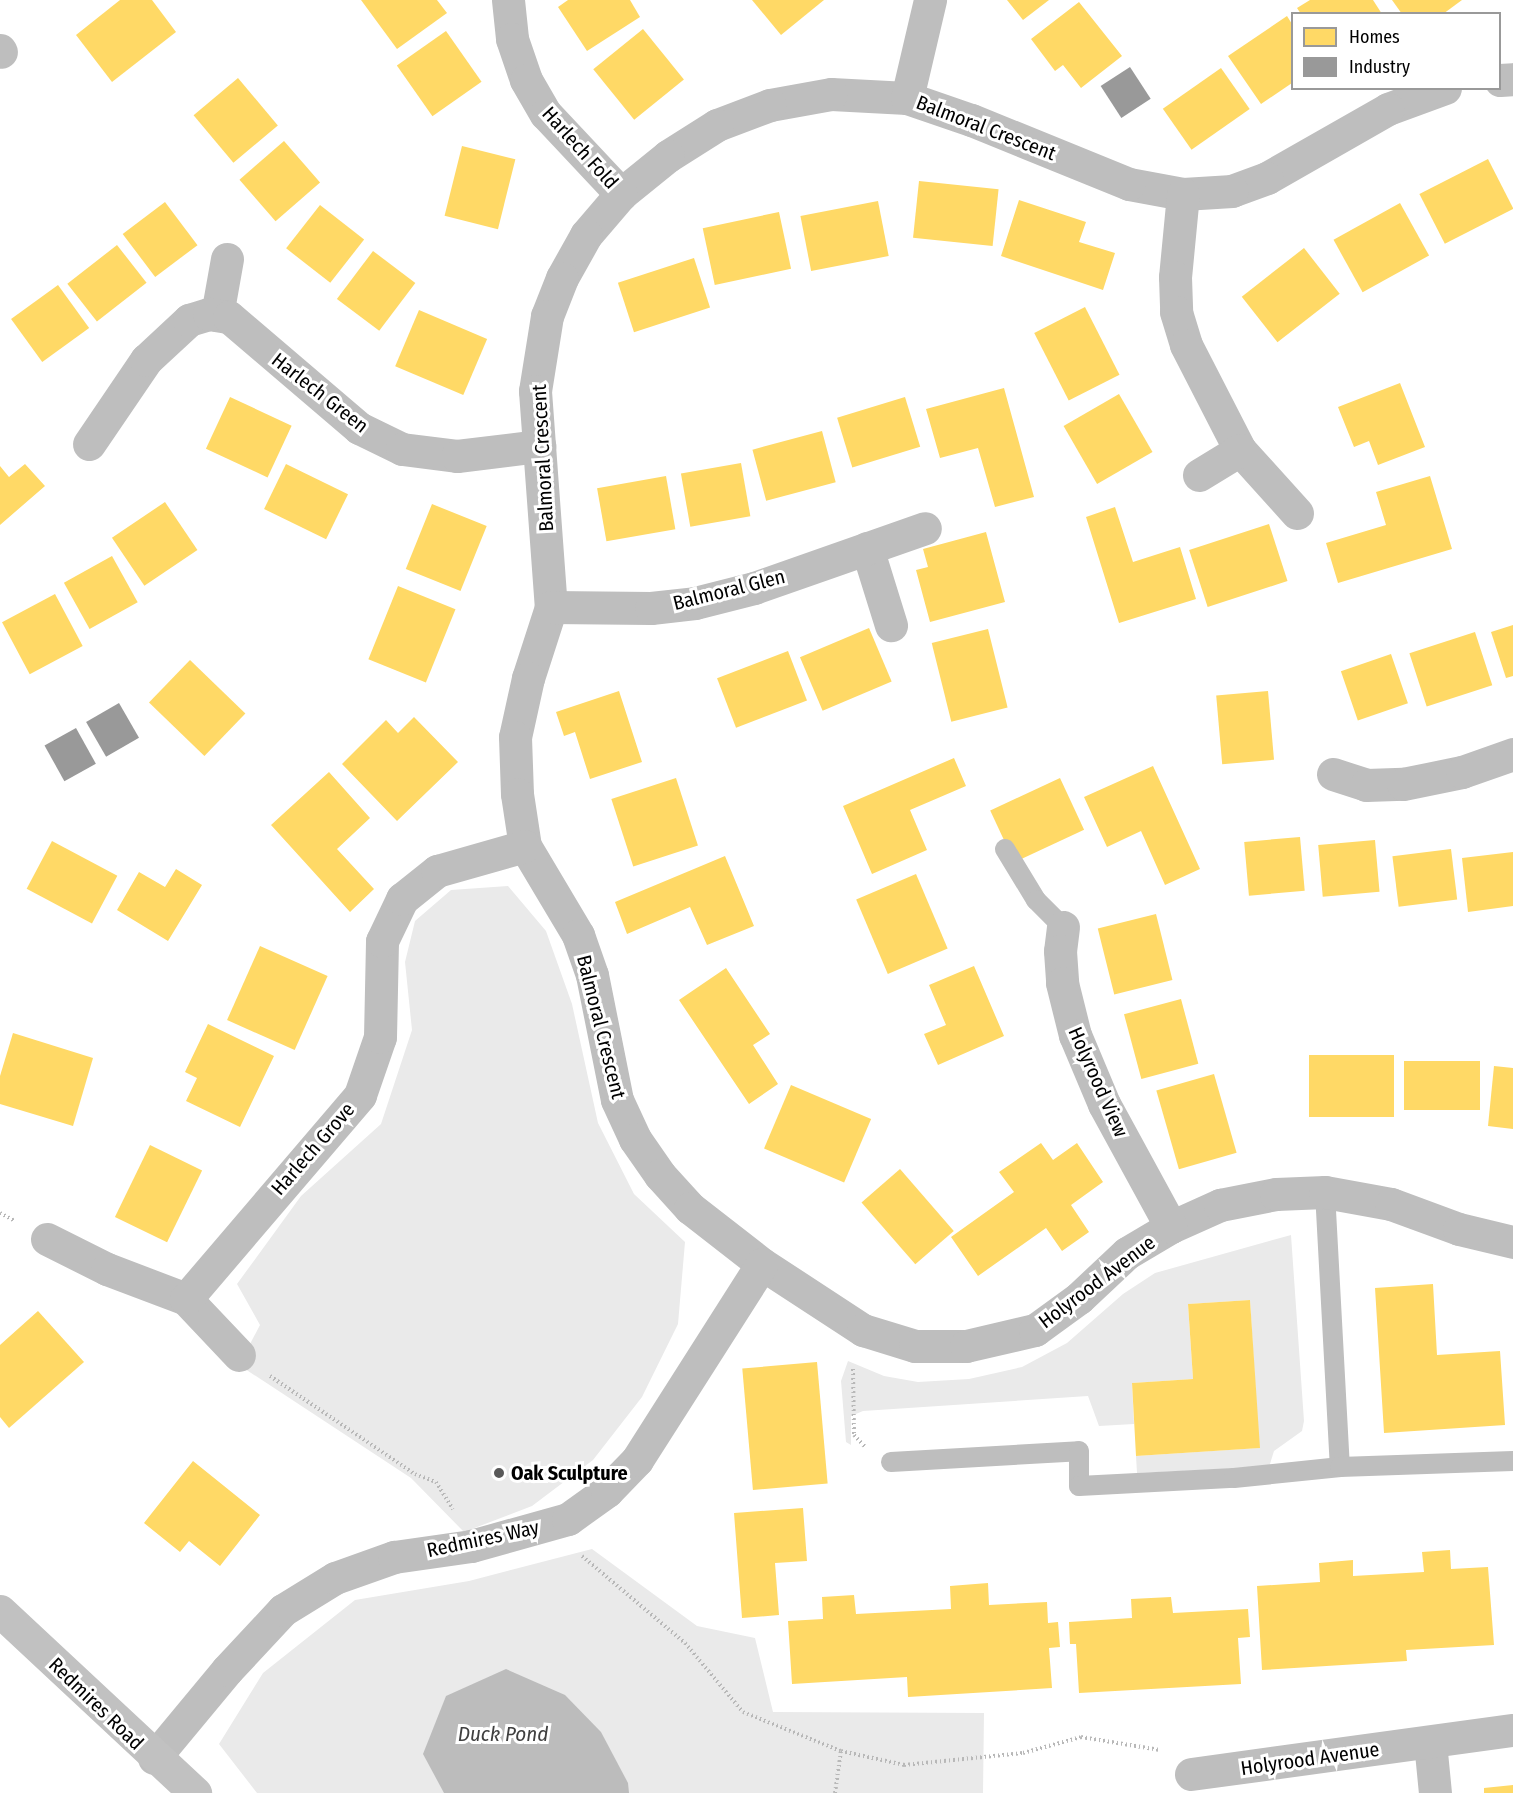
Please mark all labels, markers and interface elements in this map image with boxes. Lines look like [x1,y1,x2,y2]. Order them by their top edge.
legend [1291,12,1501,90]
text: Homes [1349,26,1400,48]
text: Industry [1349,56,1410,78]
street label: Balmoral Crescent [913,90,1059,166]
street label: Harlech Fold [537,102,623,194]
street label: Harlech Green [267,348,373,438]
street label: Balmoral Crescent [527,384,559,532]
street label: Balmoral Glen [670,564,788,616]
street label: Balmoral Crescent [572,953,630,1101]
street label: Holyrood View [1063,1023,1133,1141]
street label: Harlech Grove [266,1098,360,1200]
street label: Holyrood Avenue [1034,1230,1160,1334]
place label: Oak Sculpture [511,1461,628,1485]
marker: Oak Sculpture [492,1466,506,1480]
street label: Redmires Way [425,1515,541,1563]
street label: Redmires Road [44,1653,148,1755]
water label: Duck Pond [458,1721,548,1747]
street label: Holyrood Avenue [1239,1737,1381,1781]

